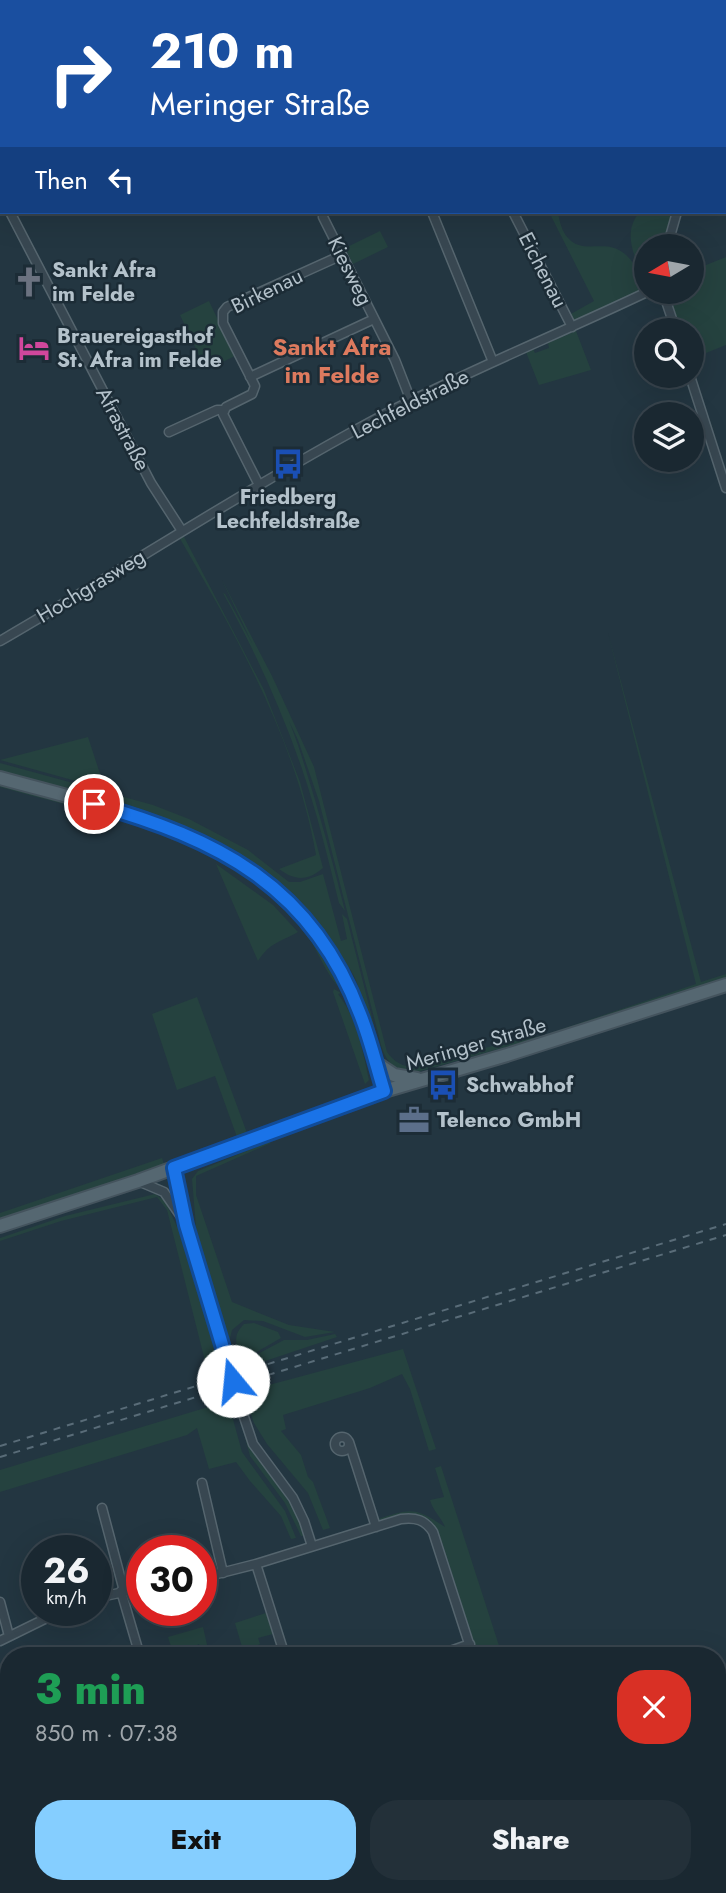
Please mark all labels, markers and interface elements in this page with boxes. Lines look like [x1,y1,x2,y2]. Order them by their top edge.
text: 210 m [150,16,294,86]
icon: right [35,28,126,119]
text: Meringer Straße [150,81,370,127]
text: Then [35,161,88,199]
icon: left [102,161,140,199]
street label: Eichenau [511,227,575,313]
street label: Kiesweg [320,232,380,310]
north arrow [634,234,704,304]
map controls [634,234,704,472]
place label: Sankt Afra im Felde [52,255,156,309]
street label: Birkenau [226,261,308,321]
church icon: Sankt Afra im Felde [12,265,46,299]
button: search [634,318,704,388]
place label: Brauereigasthof St. Afra im Felde [57,321,222,375]
district label: Sankt Afra im Felde [272,329,392,392]
hotel icon: Brauereigasthof St. Afra im Felde [17,331,51,365]
street label: Lechfeldstraße [346,361,474,447]
street label: Afrastraße [88,382,158,476]
button: layers [634,402,704,472]
bus stop icon: Friedberg Lechfeldstraße [271,447,305,481]
place label: Friedberg Lechfeldstraße [216,482,360,536]
street label: Hochgrasweg [31,542,151,630]
pin [64,774,124,834]
icon: arrive [75,785,113,823]
street label: Meringer Straße [402,1010,550,1078]
bus stop icon: Schwabhof [426,1068,460,1102]
place label: Schwabhof [466,1070,574,1100]
office icon: Telenco GmbH [397,1103,431,1137]
place label: Telenco GmbH [437,1105,581,1135]
position arrow [196,1344,270,1418]
speed limit sign: 30 [126,1535,217,1626]
text: 26 [43,1546,90,1596]
text: km/h [46,1585,87,1611]
text: 3 min [35,1659,146,1720]
button: close [617,1670,691,1744]
text: 850 m · 07:38 [35,1716,178,1750]
button: Exit [35,1800,356,1880]
button: Share [370,1800,691,1880]

